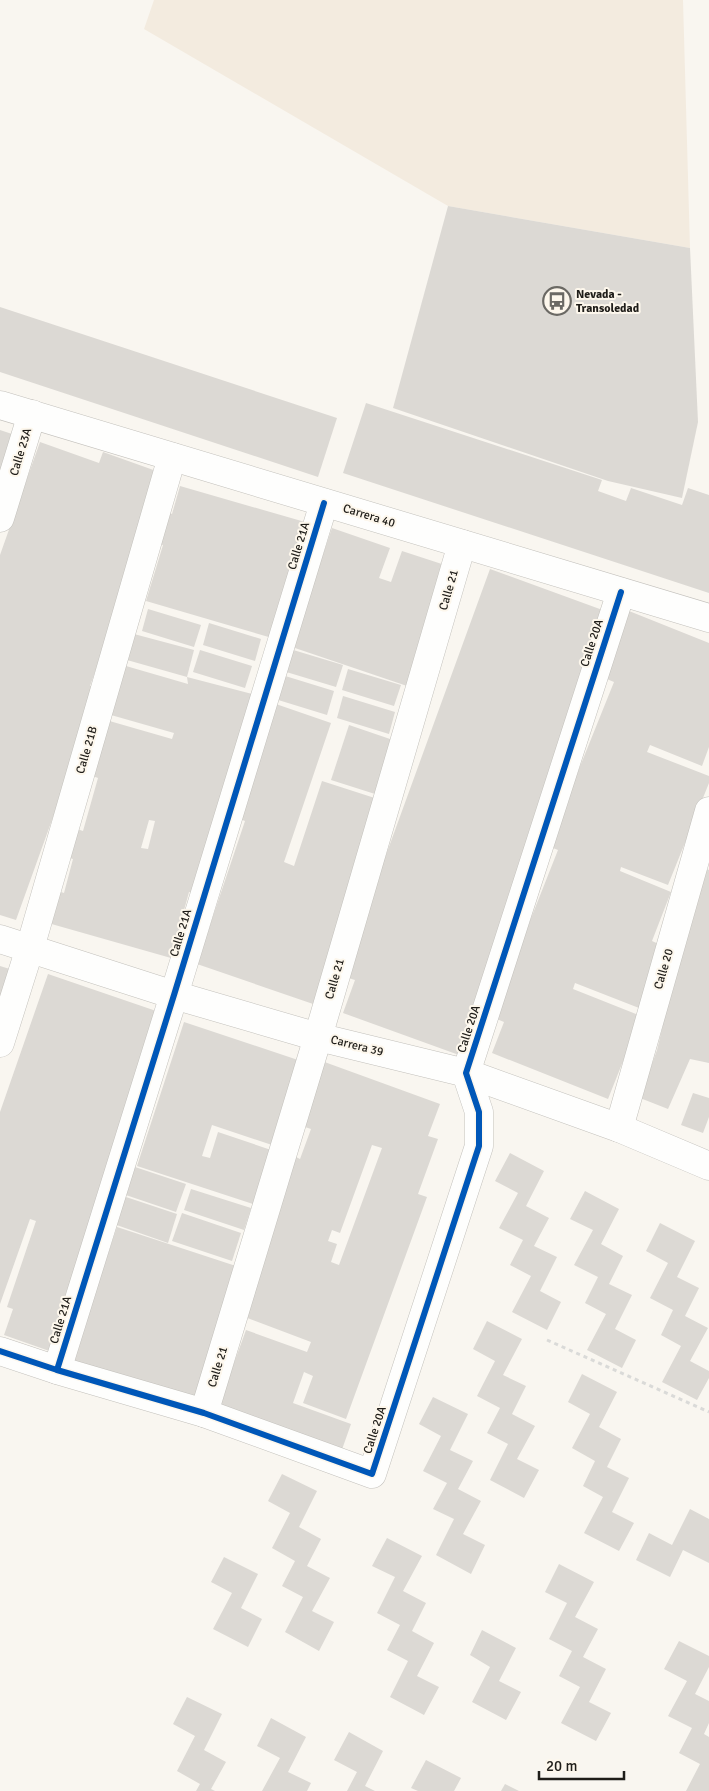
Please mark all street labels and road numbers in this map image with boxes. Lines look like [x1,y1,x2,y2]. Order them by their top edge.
street label: Calle 23A [7,426,36,478]
street label: Carrera 40 [341,501,397,531]
street label: Calle 21A [285,520,314,572]
street label: Calle 21 [436,568,462,612]
street label: Calle 20A [577,617,607,669]
street label: Calle 21B [73,724,101,776]
street label: Calle 21A [167,907,196,959]
street label: Calle 20 [651,947,677,991]
street label: Calle 21 [322,957,348,1001]
street label: Calle 20A [454,1003,484,1055]
street label: Carrera 39 [329,1032,385,1060]
street label: Calle 21A [47,1294,76,1346]
street label: Calle 21 [205,1345,231,1389]
street label: Calle 20A [360,1404,390,1456]

